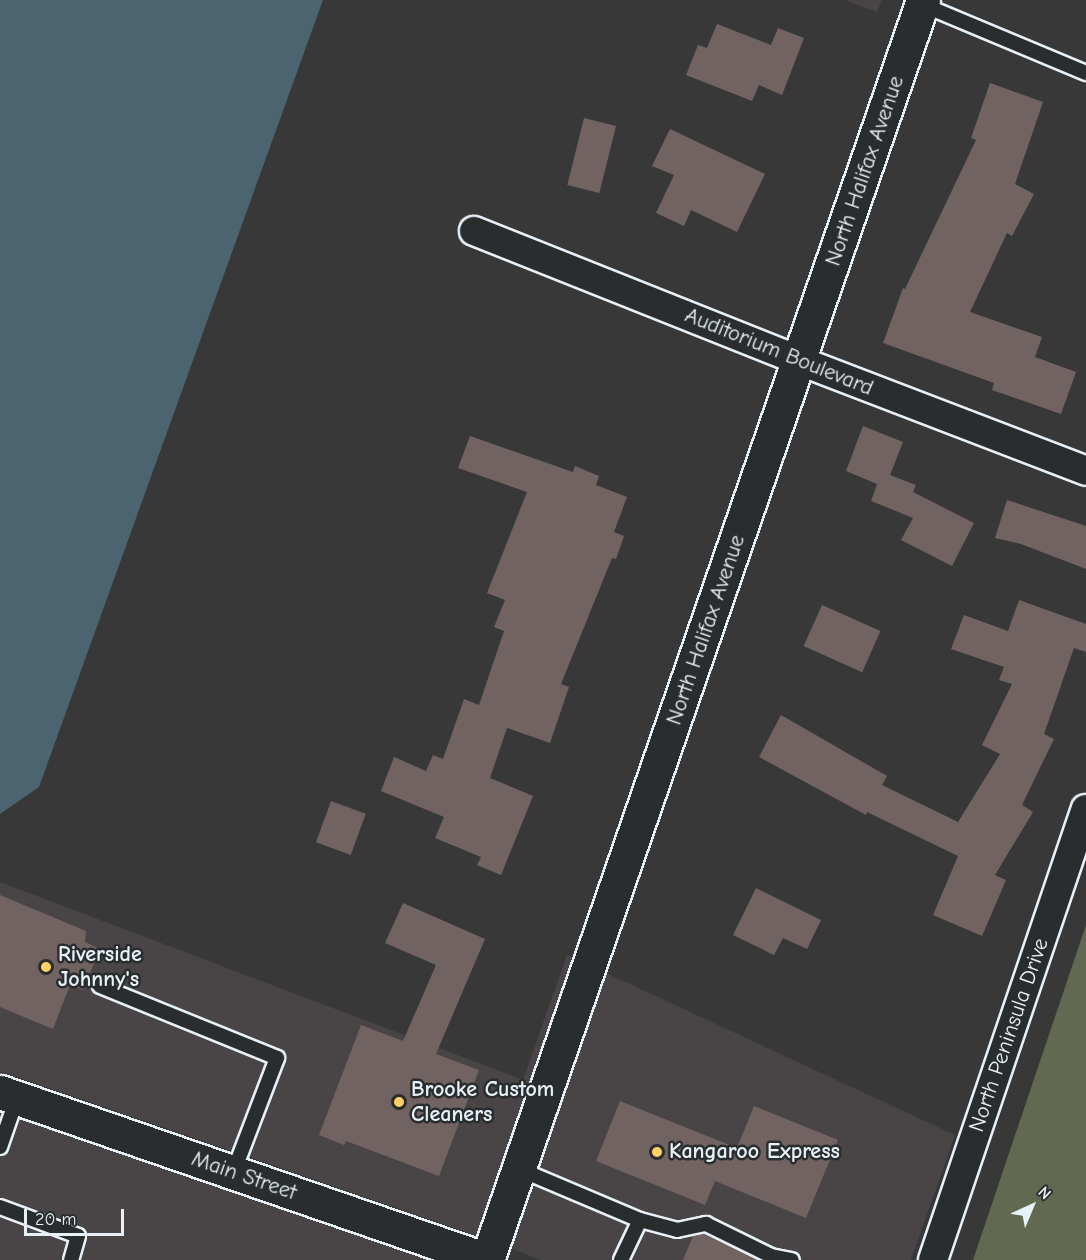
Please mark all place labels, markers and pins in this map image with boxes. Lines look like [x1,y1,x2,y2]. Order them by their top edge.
place label: Riverside Johnny's [58,941,142,992]
marker: Riverside Johnny's [39,960,53,974]
place label: Brooke Custom Cleaners [411,1076,554,1128]
marker: Brooke Custom Cleaners [392,1095,406,1109]
place label: Kangaroo Express [669,1139,840,1165]
marker: Kangaroo Express [650,1145,664,1159]

